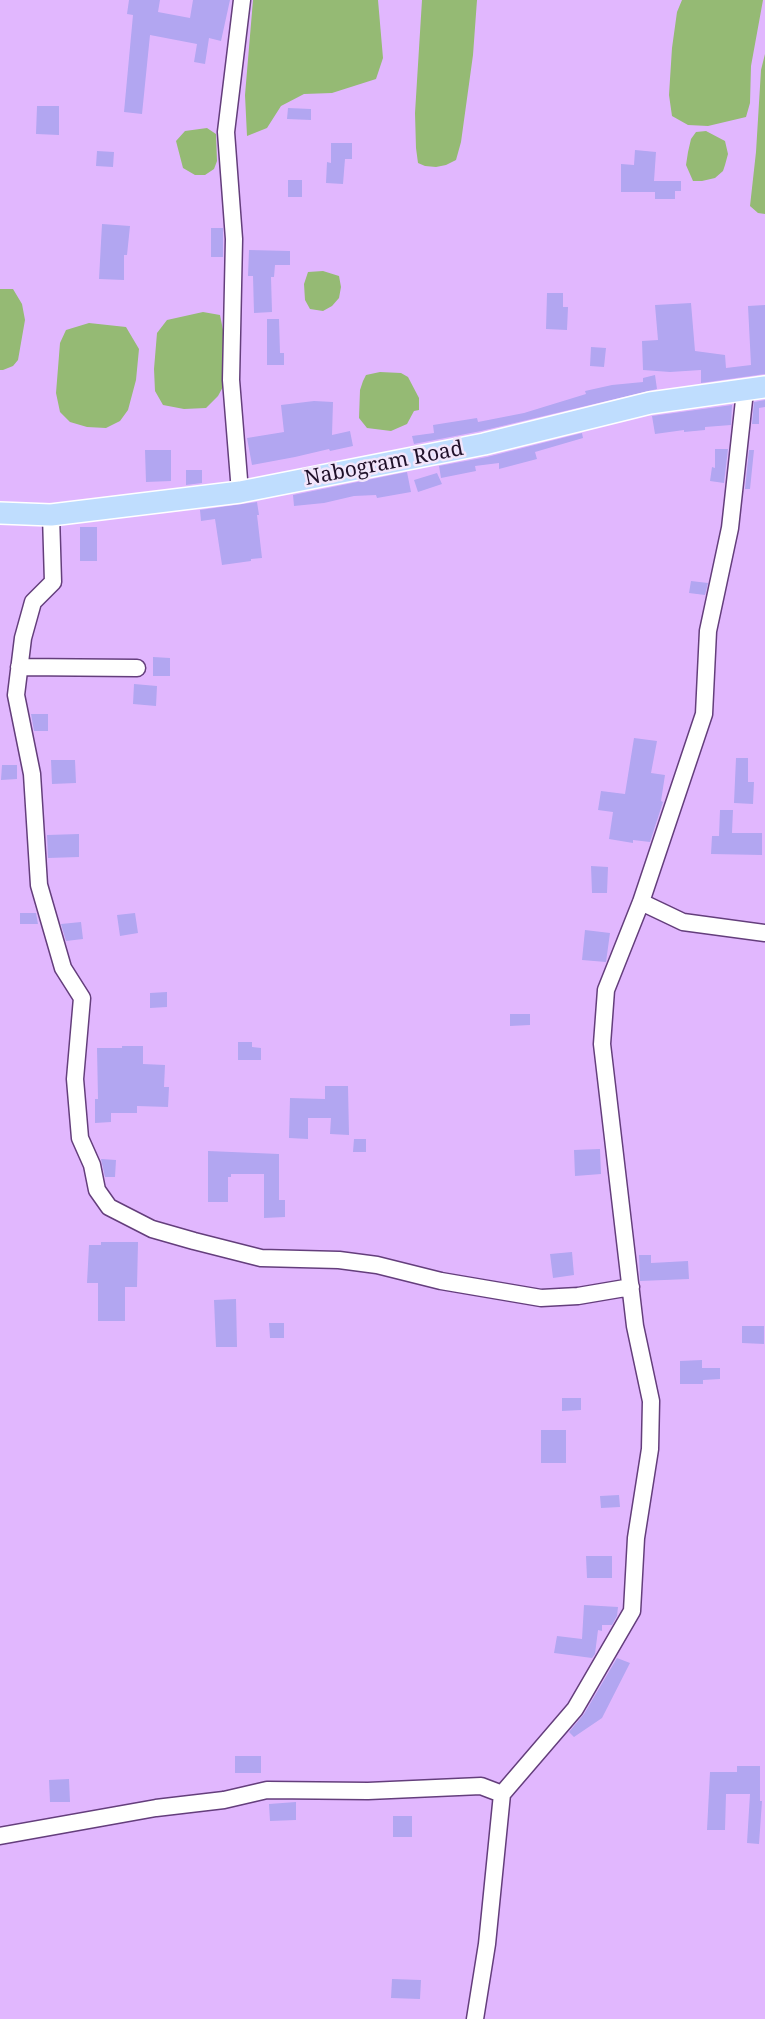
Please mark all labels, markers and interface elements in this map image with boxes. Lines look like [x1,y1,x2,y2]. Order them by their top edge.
street label: Nabogram Road [302,436,466,492]

